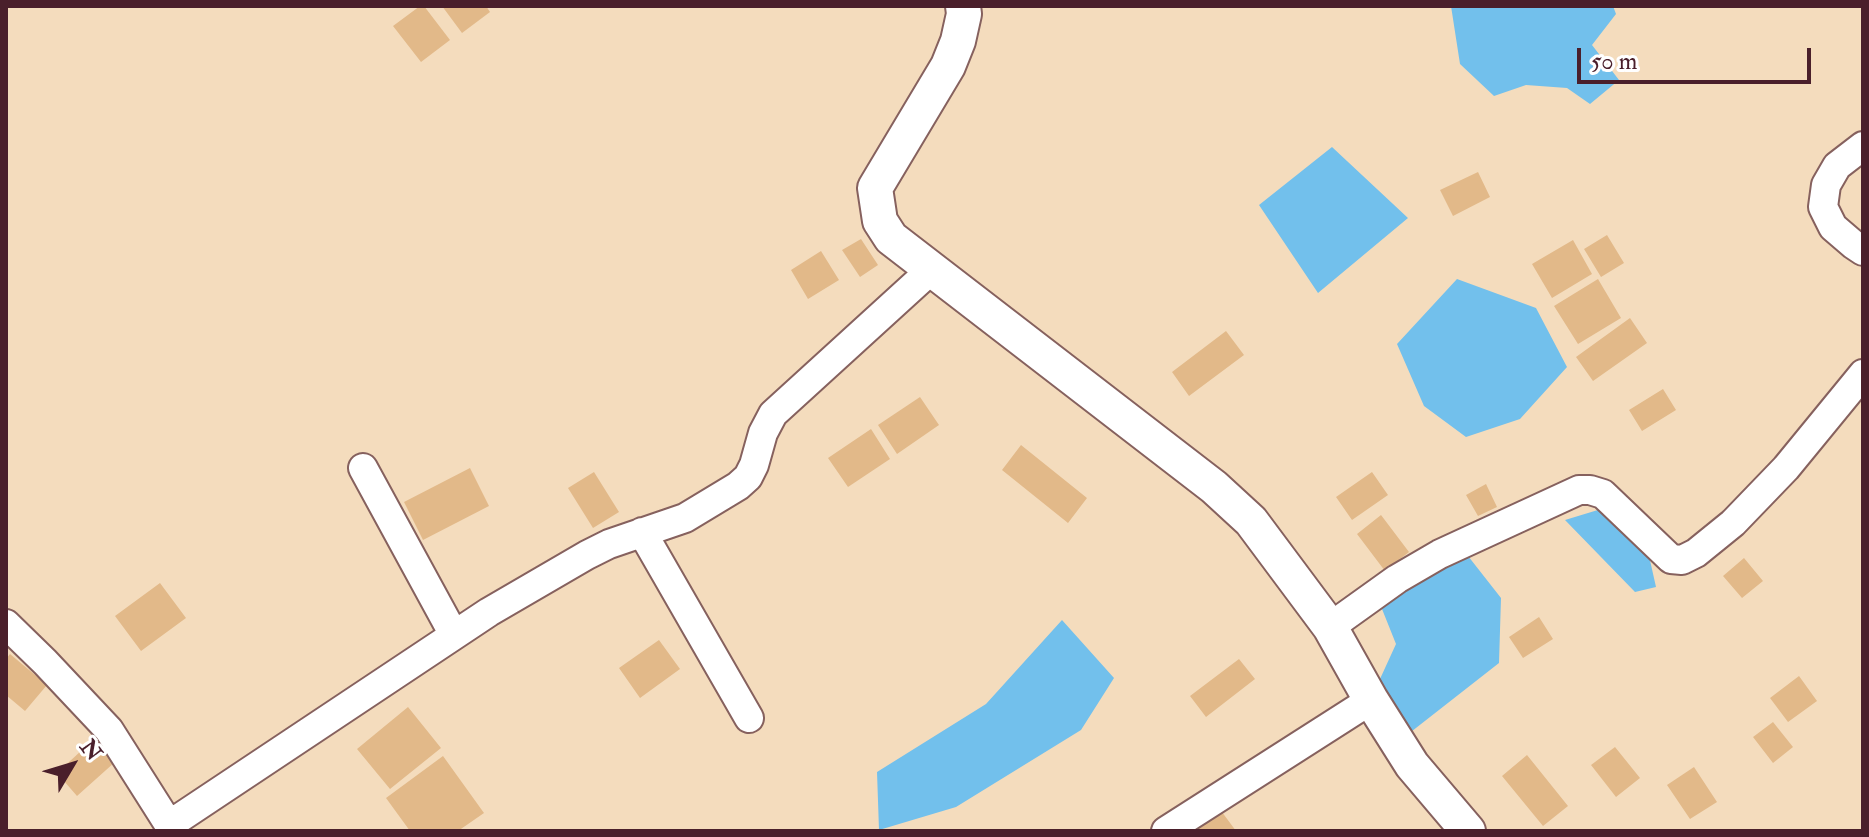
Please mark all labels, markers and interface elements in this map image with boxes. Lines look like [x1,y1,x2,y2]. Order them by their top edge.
scale bar [1581,32,1815,82]
text: 50 m [1591,46,1637,77]
north arrow [32,725,112,805]
text: N [74,734,108,767]

